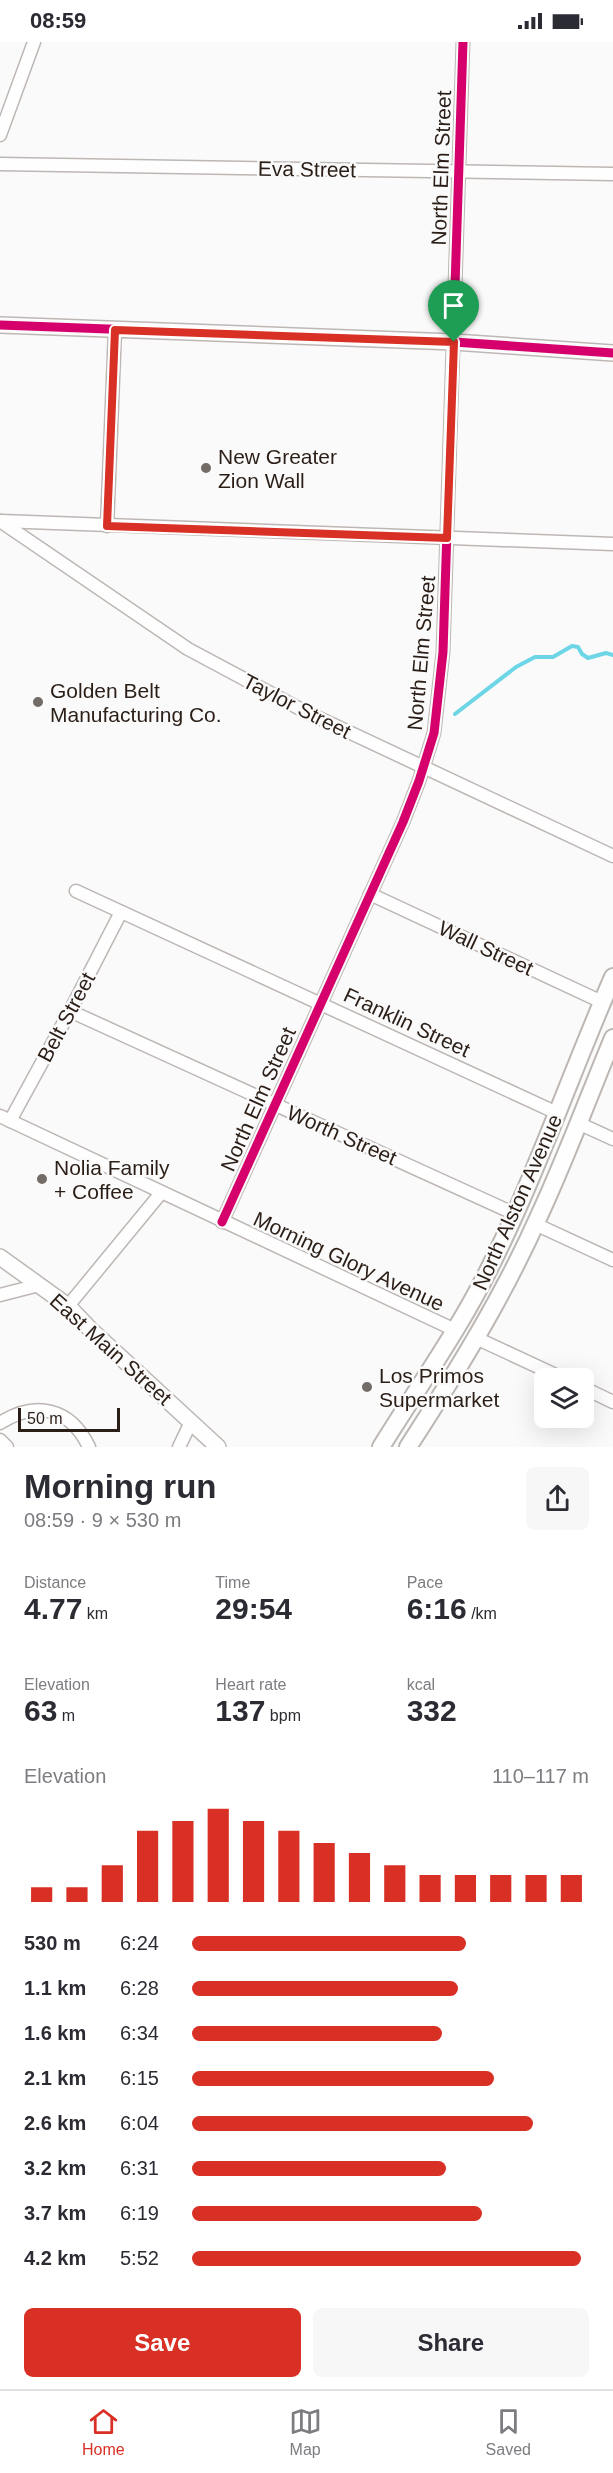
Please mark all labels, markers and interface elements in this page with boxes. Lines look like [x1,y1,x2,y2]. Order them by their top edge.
text: 08:59 [30,8,86,33]
street label: North Elm Street [427,90,455,246]
street label: Eva Street [258,157,356,181]
pin [428,280,479,342]
icon: arrive [437,289,470,322]
place label: New Greater Zion Wall [218,445,337,492]
marker: New Greater Zion Wall [199,461,213,475]
street label: North Elm Street [403,575,439,731]
street label: Taylor Street [239,669,355,743]
place label: Golden Belt Manufacturing Co. [50,679,222,726]
marker: Golden Belt Manufacturing Co. [31,695,45,709]
street label: Wall Street [435,916,537,980]
street label: Belt Street [33,968,99,1066]
street label: Franklin Street [340,983,474,1061]
street label: North Elm Street [216,1023,300,1175]
street label: Worth Street [284,1101,400,1169]
street label: North Alston Avenue [468,1111,566,1293]
place label: Nolia Family + Coffee [54,1156,170,1203]
marker: Nolia Family + Coffee [35,1172,49,1186]
street label: Morning Glory Avenue [250,1207,448,1315]
street label: East Main Street [46,1289,176,1410]
place label: Los Primos Supermarket [379,1364,499,1411]
map controls [534,1368,594,1428]
button: layers [534,1368,594,1428]
marker: Los Primos Supermarket [360,1380,374,1394]
scale bar [18,1405,120,1432]
text: 50 m [27,1410,63,1427]
button: share [526,1467,589,1530]
text: Morning run [24,1468,216,1505]
text: 08:59 · 9 × 530 m [24,1509,181,1531]
text: Distance [24,1574,86,1591]
text: Time [215,1574,250,1591]
text: Pace [407,1574,443,1591]
text: 4.77 [24,1592,82,1625]
text: 29:54 [215,1592,292,1625]
text: 6:16 [407,1592,467,1625]
text: km [82,1605,108,1622]
text: /km [467,1605,497,1622]
text: Elevation [24,1676,90,1693]
text: Heart rate [215,1676,286,1693]
text: kcal [407,1676,435,1693]
text: 63 [24,1694,57,1727]
text: 137 [215,1694,265,1727]
text: 332 [407,1694,457,1727]
text: m [57,1707,75,1724]
text: bpm [265,1707,301,1724]
text: Elevation [24,1765,106,1787]
text: 110–117 m [492,1765,589,1787]
text: 530 m [24,1932,81,1954]
text: 6:24 [120,1932,159,1954]
text: 1.1 km [24,1977,86,1999]
text: 6:28 [120,1977,159,1999]
text: 1.6 km [24,2022,86,2044]
text: 6:34 [120,2022,159,2044]
text: 2.1 km [24,2067,86,2089]
text: 6:15 [120,2067,159,2089]
text: 2.6 km [24,2112,86,2134]
text: 6:04 [120,2112,159,2134]
text: 3.2 km [24,2157,86,2179]
text: 6:31 [120,2157,159,2179]
text: 3.7 km [24,2202,86,2224]
text: 6:19 [120,2202,159,2224]
text: 4.2 km [24,2247,86,2269]
text: 5:52 [120,2247,159,2269]
button: Save [24,2308,301,2377]
button: Share [313,2308,589,2377]
tab: Home [82,2405,125,2459]
tab: Map [289,2405,322,2459]
tab: Saved [486,2405,531,2459]

